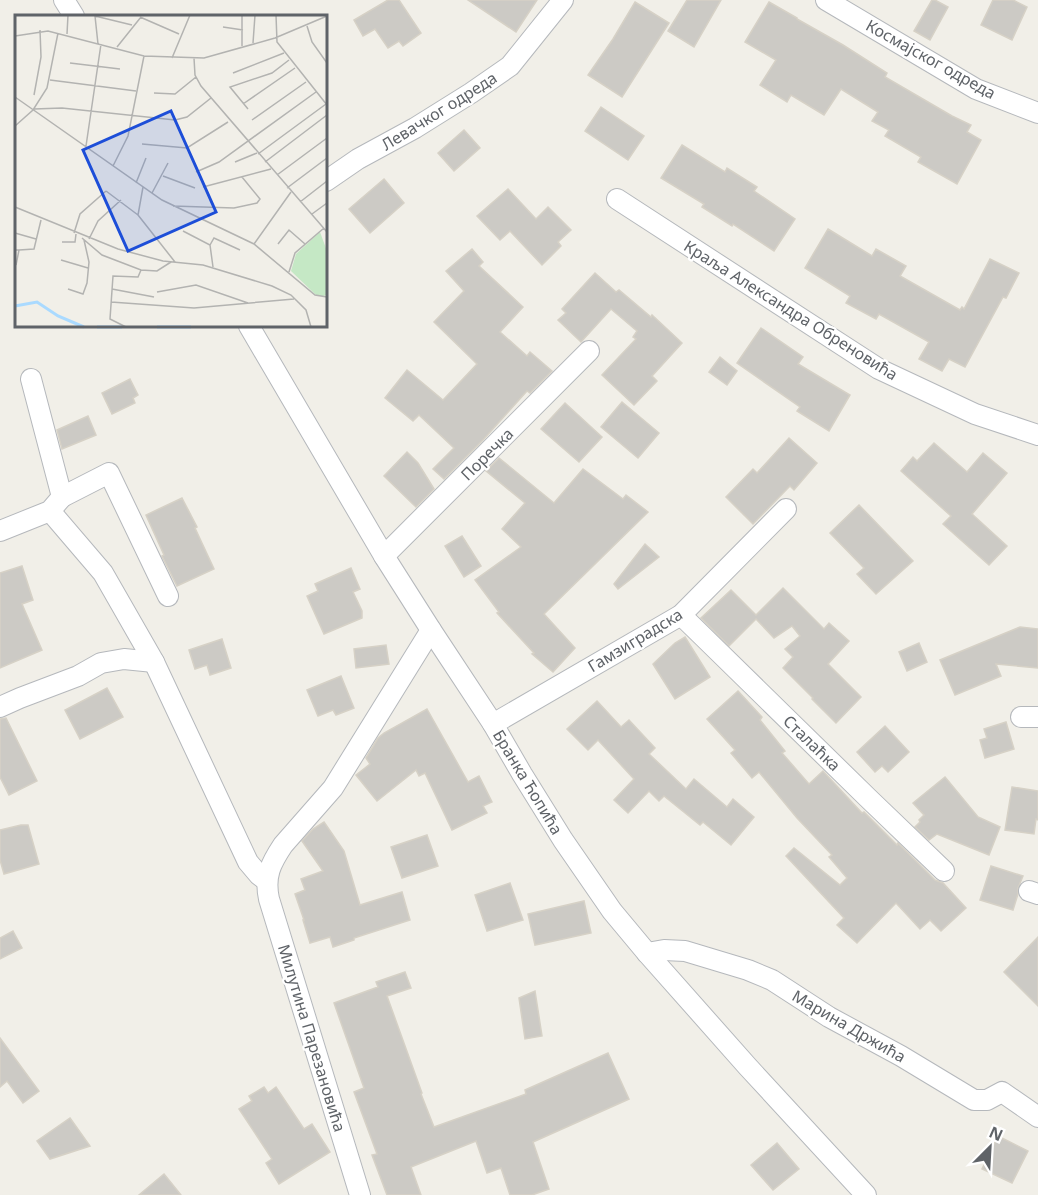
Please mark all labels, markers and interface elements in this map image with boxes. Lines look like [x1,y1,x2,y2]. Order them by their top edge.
street label: Космајског одреда [862,14,1000,104]
inset map [15,15,327,327]
street label: Левачког одреда [377,67,501,155]
street label: Краља Александра Обреновића [680,235,902,385]
street label: Поречка [456,423,518,485]
street label: Гамзиградска [584,603,686,677]
street label: Сталаћка [779,710,845,776]
street label: Бранка Ћопића [488,725,568,839]
street label: Милутина Парезановића [273,941,351,1135]
street label: Марина Држића [788,985,910,1067]
north arrow [960,1117,1020,1177]
text: N [986,1121,1007,1146]

